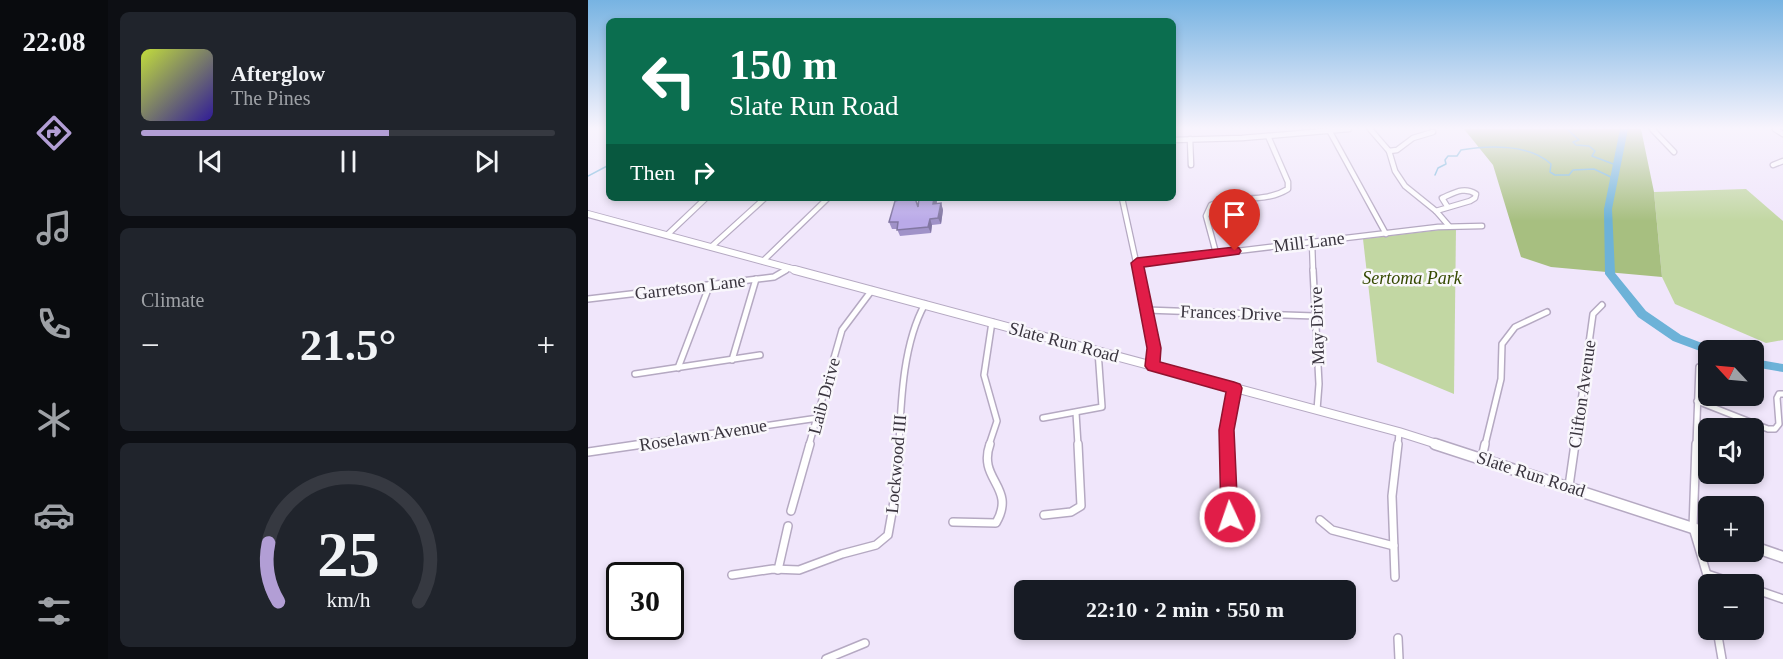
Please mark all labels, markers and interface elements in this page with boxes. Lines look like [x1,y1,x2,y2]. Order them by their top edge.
text: 22:08 [23,27,86,57]
icon: left [630,42,708,120]
text: 150 m [729,42,838,88]
text: Afterglow [231,61,325,86]
text: The Pines [231,87,310,109]
text: Slate Run Road [729,91,899,121]
icon: directions [33,112,75,154]
icon: previous [194,145,227,178]
icon: pause [332,145,365,178]
icon: next [470,145,503,178]
icon: right [687,156,720,189]
text: Then [630,160,675,185]
pin [1209,189,1260,251]
icon: arrive [1218,198,1251,231]
icon: music [33,207,75,249]
street label: Mill Lane [1272,228,1346,256]
park label: Sertoma Park [1362,268,1463,288]
street label: Garretson Lane [633,270,747,304]
street label: May Drive [1306,286,1328,366]
text: Climate [141,289,204,311]
street label: Frances Drive [1180,301,1282,325]
icon: phone [33,303,75,345]
street label: Slate Run Road [1007,318,1121,366]
text: 21.5° [300,320,396,370]
text: − [141,327,160,363]
text: + [536,327,555,363]
street label: Clifton Avenue [1565,339,1599,449]
north arrow [1698,340,1764,406]
map controls [1698,340,1764,640]
street label: Laib Drive [804,356,844,436]
icon: climate [33,399,75,441]
street label: Lockwood III [882,414,910,514]
street label: Roselawn Avenue [638,415,768,455]
button: sound [1698,418,1764,484]
street label: Slate Run Road [1474,447,1588,501]
position arrow [1198,485,1262,549]
icon: car [33,494,75,536]
button: + [1698,496,1764,562]
text: 25 [317,520,379,589]
speed limit sign: 30 [606,562,684,640]
button: − [1698,574,1764,640]
text: km/h [326,589,370,613]
icon: filters [33,590,75,632]
text: 22:10 · 2 min · 550 m [1086,597,1284,622]

